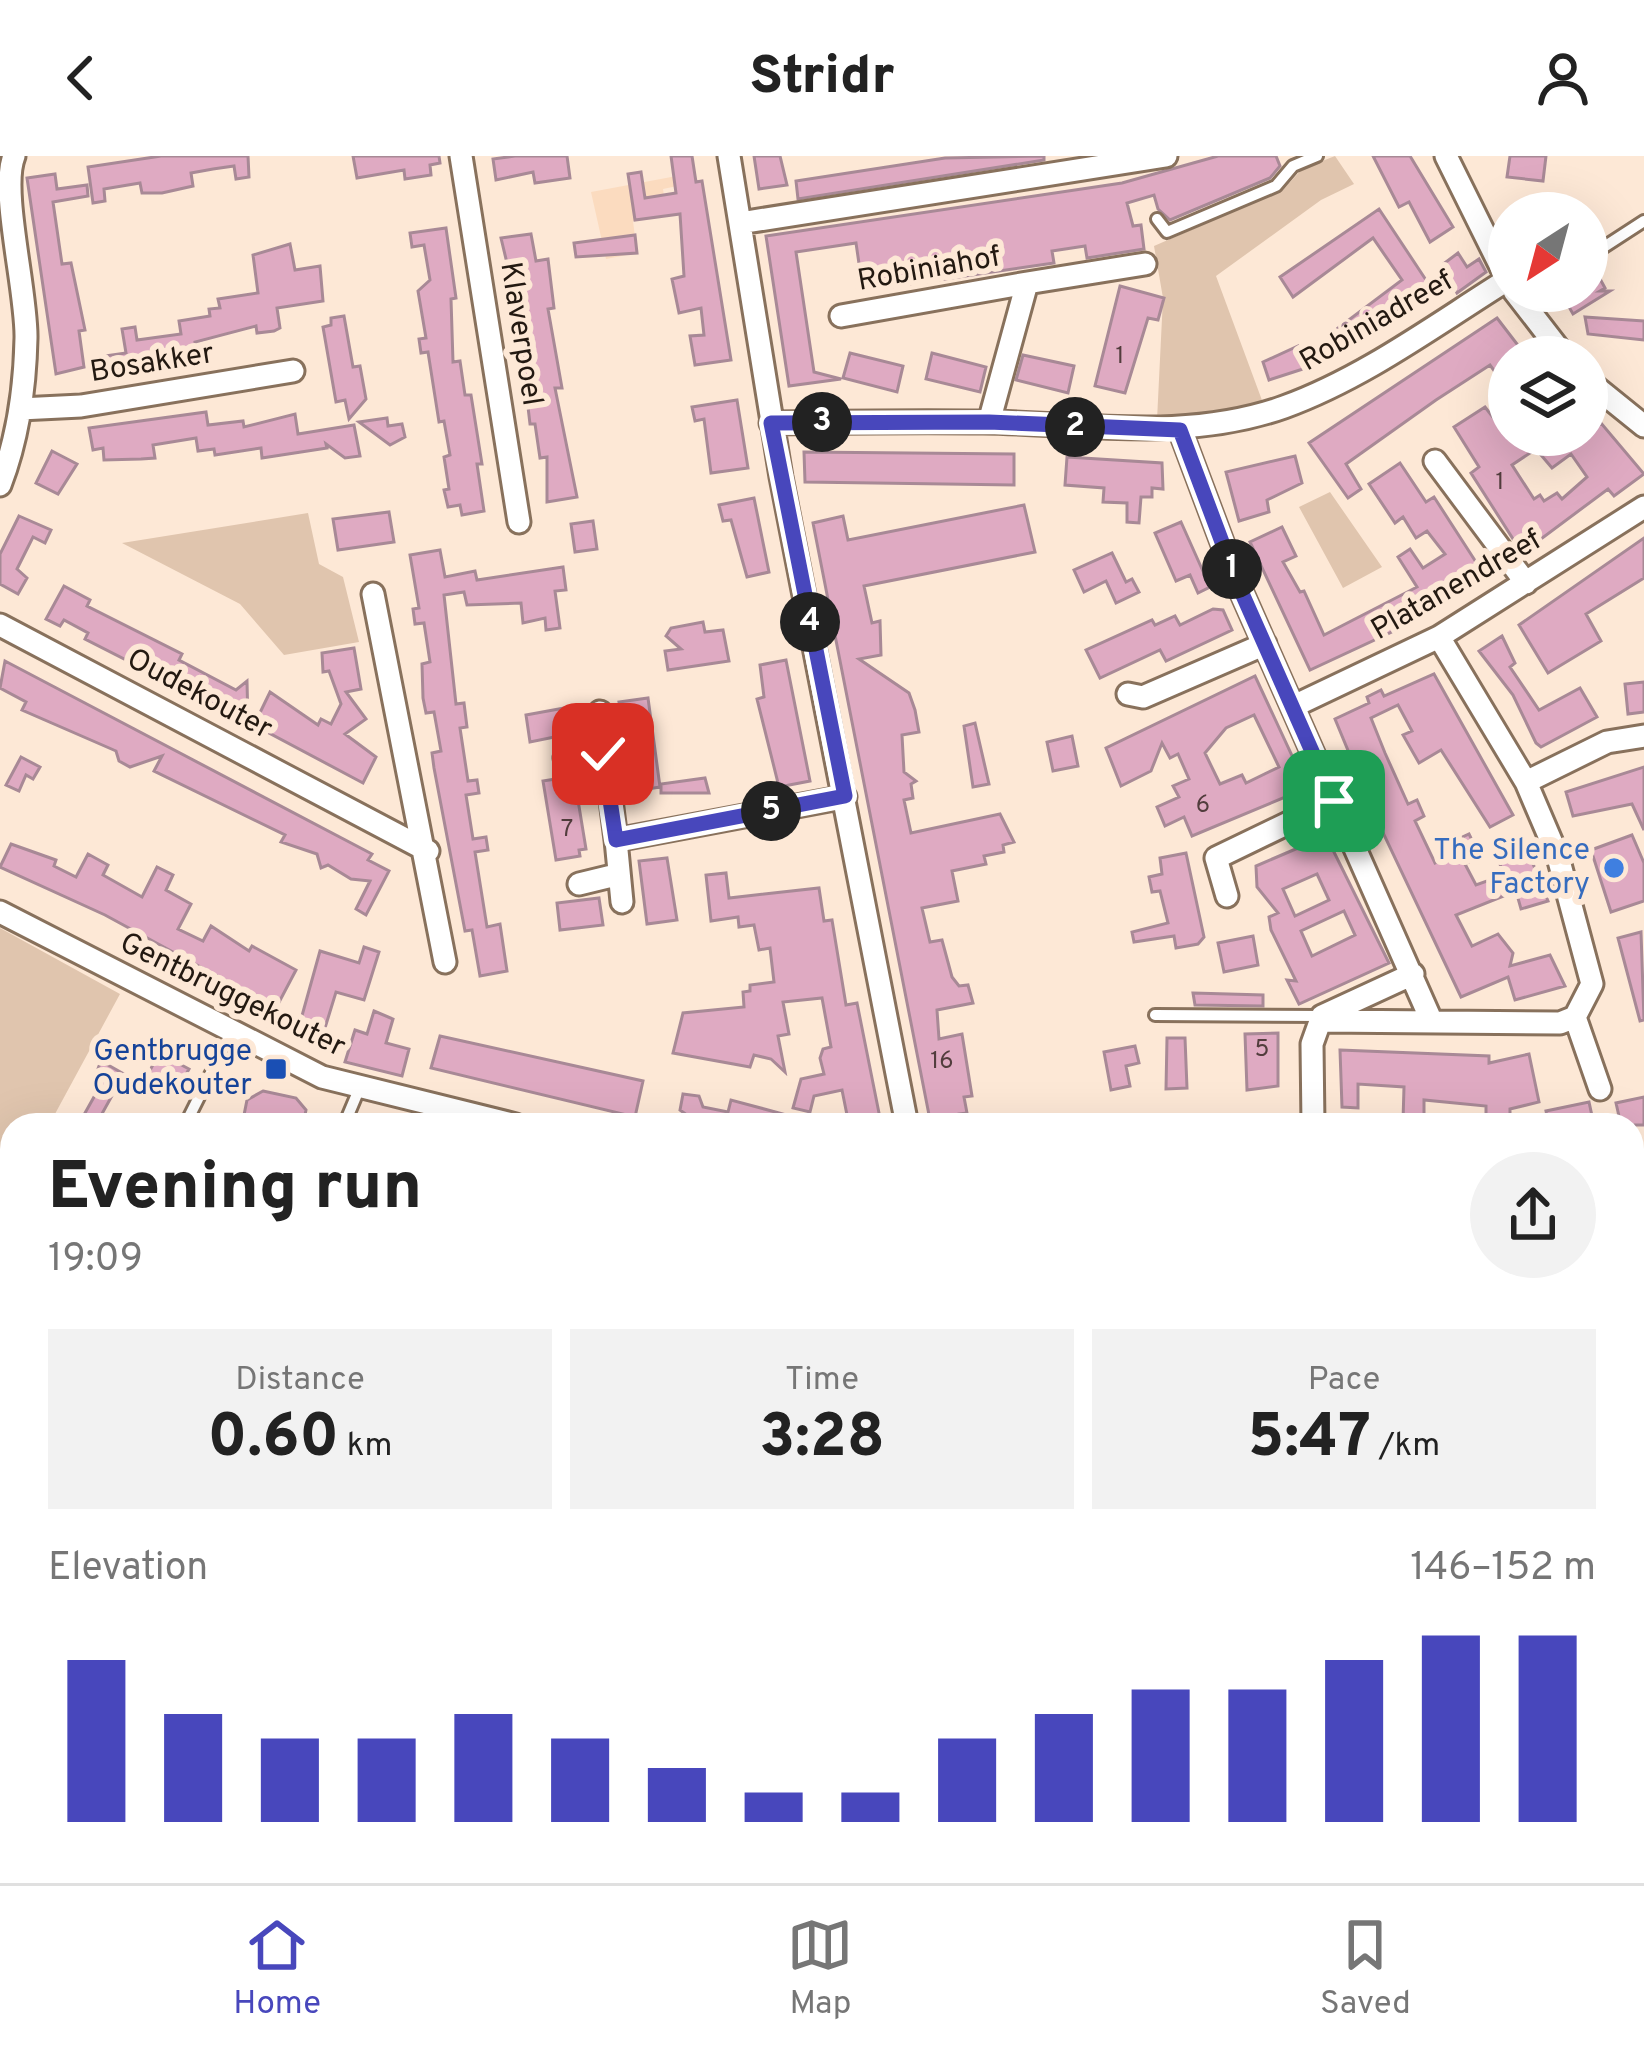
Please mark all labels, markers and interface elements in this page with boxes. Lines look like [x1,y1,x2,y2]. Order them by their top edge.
text: Stridr [749,44,895,113]
icon: back [48,45,114,111]
icon: person [1530,45,1596,111]
north arrow [1488,192,1608,312]
map controls [1488,192,1608,456]
street label: Robiniahof [855,239,1003,301]
street label: Klaverpoel [490,259,550,409]
street label: Robiniadreef [1294,263,1460,381]
street label: Bosakker [87,336,217,392]
button: layers [1488,336,1608,456]
house number: 1 [1116,342,1124,372]
pin: 3 [792,392,852,452]
pin: 2 [1045,397,1105,457]
text: 3 [812,401,832,443]
text: 2 [1065,406,1085,448]
house number: 1 [1496,468,1504,498]
street label: Platanendreef [1365,522,1549,650]
pin: 1 [1202,539,1262,599]
text: 1 [1225,548,1239,590]
pin: 4 [780,592,840,652]
text: 4 [799,601,821,643]
street label: Oudekouter [120,641,278,749]
pin [552,703,654,805]
icon: check [570,721,636,787]
pin [1283,750,1385,852]
icon: arrive [1301,768,1367,834]
pin: 5 [741,781,801,841]
text: 5 [761,790,781,832]
house number: 6 [1196,791,1210,821]
house number: 7 [561,815,573,845]
place label: The Silence Factory [1433,833,1590,904]
marker: The Silence Factory [1601,855,1627,881]
street label: Gentbruggekouter [113,925,351,1067]
place label: Gentbrugge Oudekouter [93,1034,252,1105]
house number: 5 [1255,1035,1269,1065]
house number: 16 [930,1047,954,1077]
marker: Gentbrugge Oudekouter [263,1056,289,1082]
text: Evening run [48,1149,422,1232]
button: share [1470,1152,1596,1278]
text: 19:09 [48,1236,143,1285]
text: Distance [235,1360,365,1402]
text: Time [785,1360,859,1402]
text: Pace [1308,1360,1380,1402]
text: 0.60 [207,1402,339,1478]
text: 3:28 [759,1402,885,1478]
text: 5:47 [1248,1402,1371,1478]
text: km [339,1426,393,1468]
text: /km [1371,1426,1440,1468]
text: Elevation [48,1545,208,1594]
text: 146–152 m [1410,1545,1596,1594]
tab: Home [233,1912,321,2026]
tab: Map [787,1912,853,2026]
tab: Saved [1320,1912,1411,2026]

